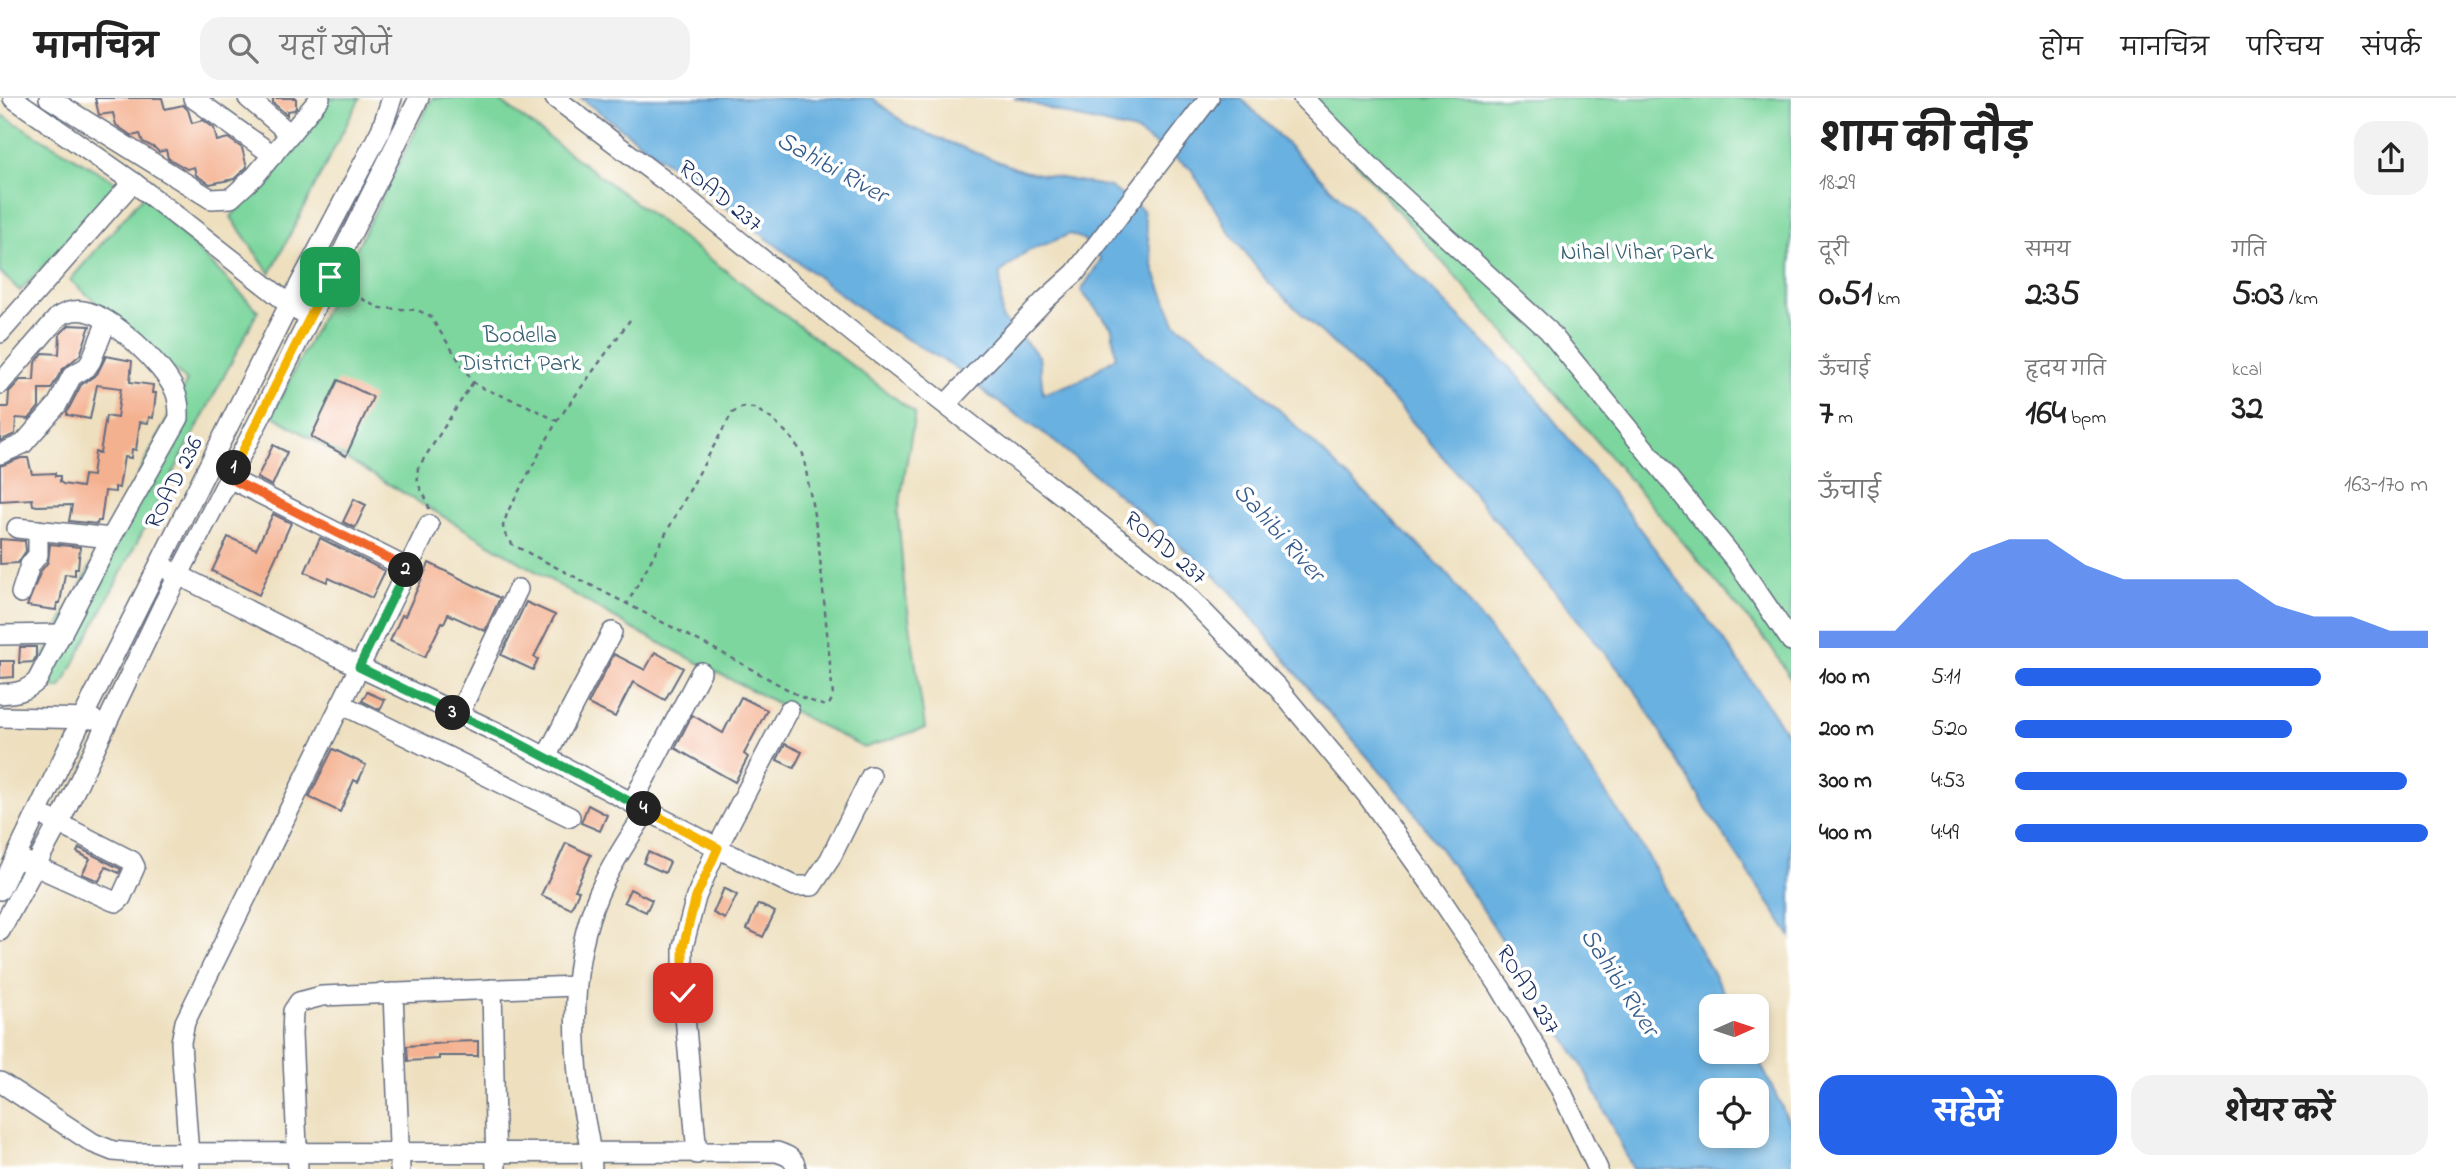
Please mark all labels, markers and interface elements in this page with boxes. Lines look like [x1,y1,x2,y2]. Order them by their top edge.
search box [200,17,690,80]
text: मानचित्र [35,25,158,73]
icon: search [224,29,262,67]
text: यहाँ खोजें [280,30,391,68]
text: होम [2040,32,2083,67]
text: मानचित्र [2121,32,2209,67]
text: परिचय [2247,32,2323,67]
text: संपर्क [2361,32,2421,67]
text: शाम की दौड़ [1819,113,2030,169]
button: share [2354,121,2428,195]
water label: Sahibi River [769,122,897,216]
street label: ROAD 237 [670,152,769,242]
text: 18:29 [1819,167,1855,200]
park label: Nihal Vihar Park [1561,236,1714,271]
text: दूरी [1819,238,1849,265]
text: समय [2025,238,2071,265]
text: गति [2232,238,2266,265]
pin [300,247,360,307]
icon: arrive [311,258,349,296]
text: 0.51 [1819,270,1872,321]
text: 2:35 [2025,270,2080,321]
text: 5:03 [2232,270,2284,321]
text: km [1872,286,1900,313]
text: /km [2284,286,2318,313]
park label: Bodella District Park [458,319,582,382]
text: ऊँचाई [1819,357,1870,384]
text: हृदय गति [2025,357,2106,384]
text: kcal [2232,357,2262,384]
text: 32 [2232,384,2264,435]
text: 7 [1819,389,1833,440]
text: 164 [2025,389,2066,440]
text: m [1833,405,1853,432]
text: bpm [2066,405,2106,432]
street label: ROAD 236 [137,430,214,536]
pin: 1 [216,450,252,486]
text: 1 [230,454,237,481]
text: 163–170 m [2344,469,2428,502]
water label: Sahibi River [1223,475,1335,593]
text: ऊँचाई [1819,476,1881,509]
street label: ROAD 237 [1115,504,1214,594]
pin: 2 [388,552,424,588]
text: 2 [401,556,410,583]
text: 100 m [1819,661,1870,694]
text: 5:11 [1931,661,1961,694]
pin: 3 [435,696,470,730]
text: 3 [449,699,456,726]
text: 200 m [1819,713,1874,746]
text: 5:20 [1931,713,1967,746]
text: 300 m [1819,765,1872,798]
text: 4:53 [1931,765,1965,798]
pin: 4 [626,792,662,826]
text: 4 [640,795,647,822]
text: 400 m [1819,817,1872,850]
text: 4:49 [1931,817,1959,850]
water label: Sahibi River [1569,921,1669,1047]
street label: ROAD 237 [1486,939,1568,1042]
pin [653,963,713,1023]
icon: check [664,974,702,1012]
north arrow [1699,994,1769,1064]
map controls [1699,994,1769,1148]
button: सहेजें [1819,1075,2117,1155]
button: शेयर करें [2131,1075,2428,1155]
button: locate [1699,1078,1769,1148]

